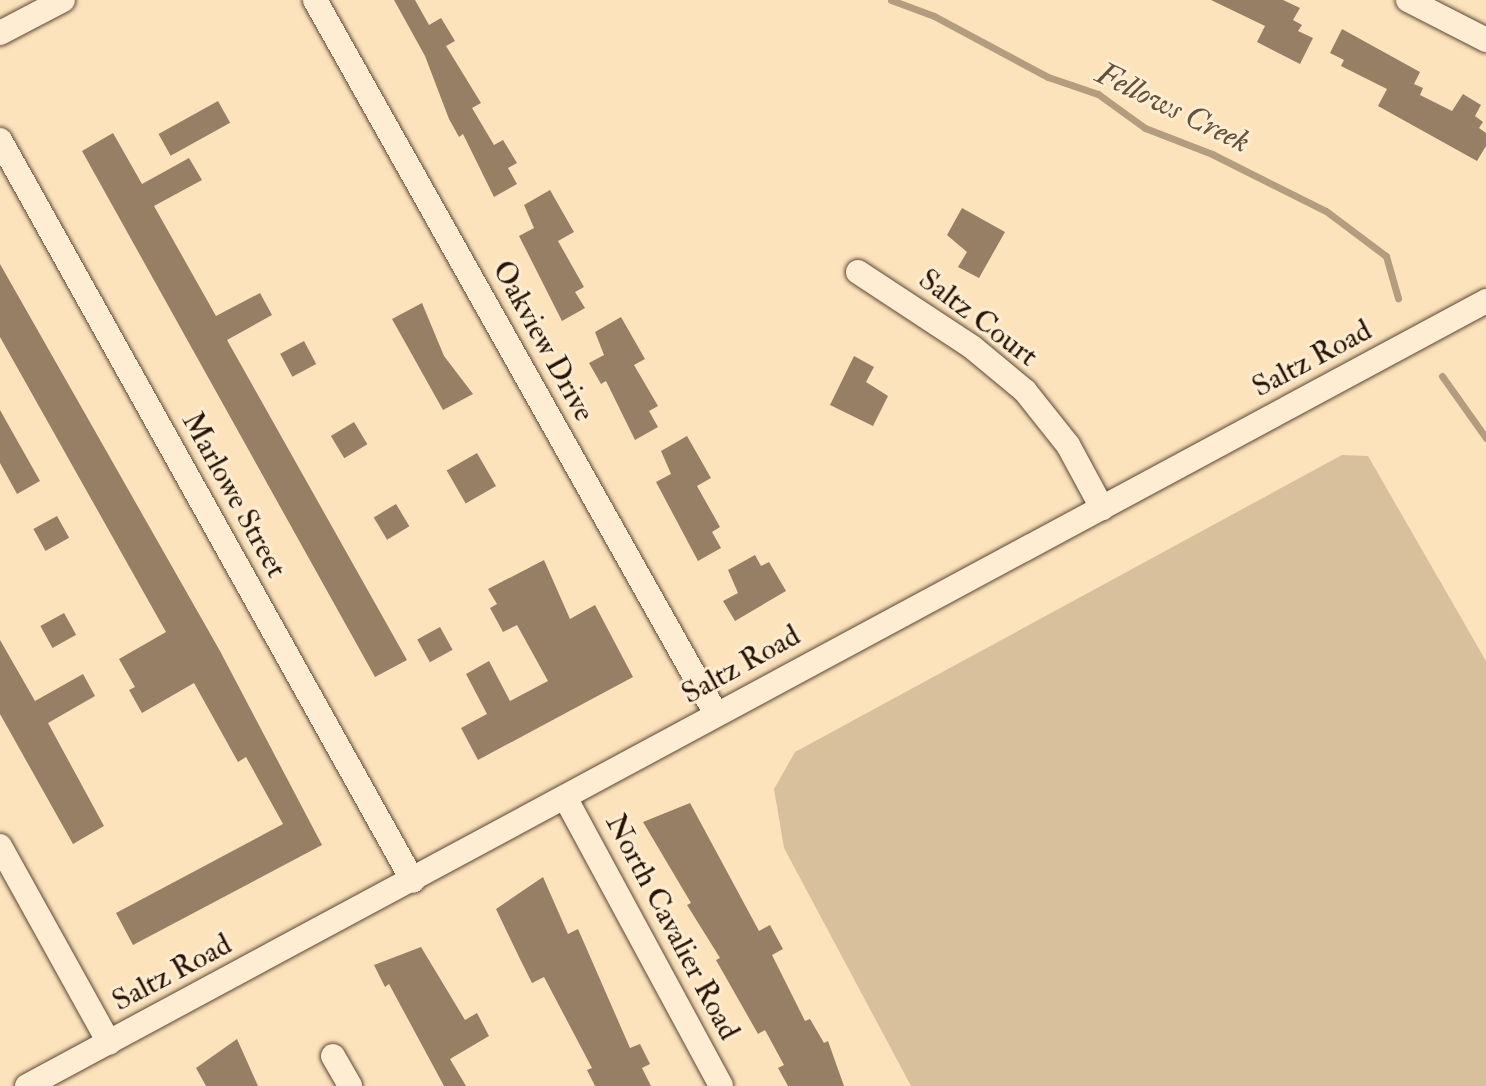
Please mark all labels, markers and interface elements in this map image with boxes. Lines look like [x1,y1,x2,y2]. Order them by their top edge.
water label: Fellows Creek [1090,54,1256,162]
street label: Oakview Drive [484,254,602,428]
street label: Saltz Court [911,262,1045,374]
street label: Saltz Road [1246,313,1378,405]
street label: Marlowe Street [174,406,294,584]
street label: Saltz Road [676,618,806,712]
street label: North Cavalier Road [597,808,747,1046]
street label: Saltz Road [106,927,238,1019]

